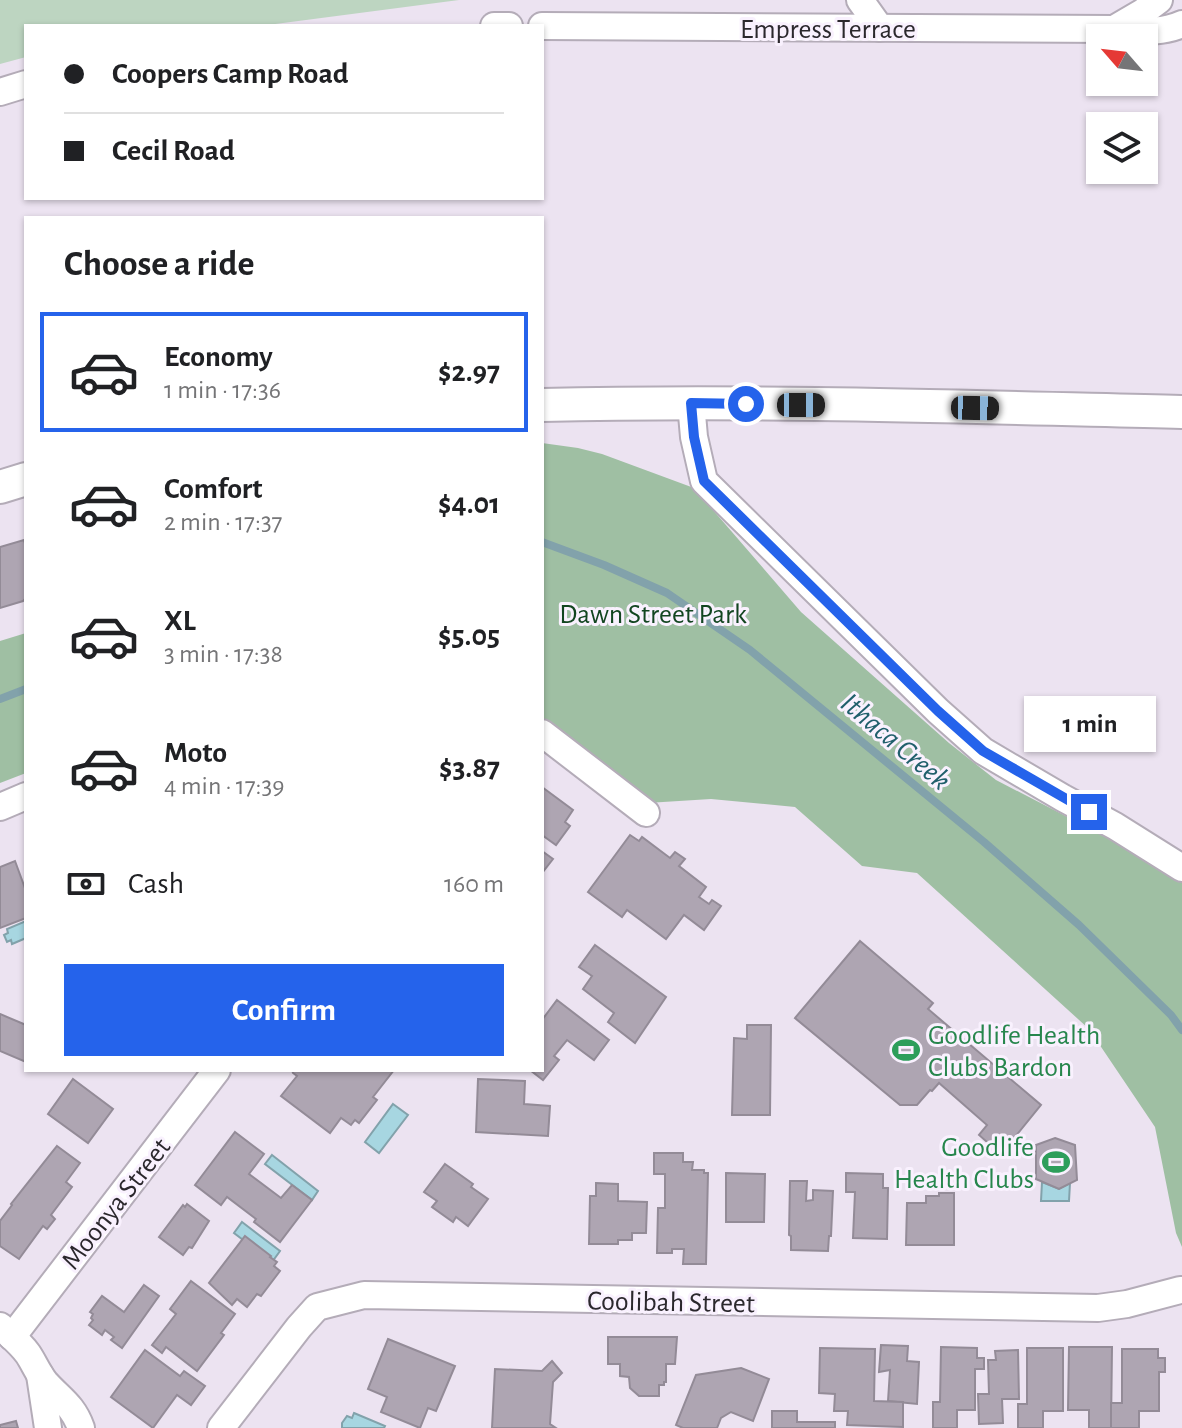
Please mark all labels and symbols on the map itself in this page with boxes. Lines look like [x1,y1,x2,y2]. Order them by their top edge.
street label: Empress Terrace [740,16,916,44]
north arrow [1086,24,1158,96]
route start [728,386,764,422]
car [777,393,825,417]
car [951,396,999,420]
park label: Dawn Street Park [559,601,747,629]
water label: Ithaca Creek [835,688,956,796]
callout: 1 min [1023,696,1155,752]
route end [1071,794,1107,830]
place label: Goodlife Health Clubs Bardon [928,1022,1100,1082]
sports icon: Goodlife Health Clubs Bardon [891,1035,921,1065]
street label: Moonya Street [57,1133,176,1275]
place label: Goodlife Health Clubs [894,1134,1034,1194]
sports icon: Goodlife Health Clubs [1041,1147,1071,1177]
street label: Coolibah Street [587,1288,755,1318]

